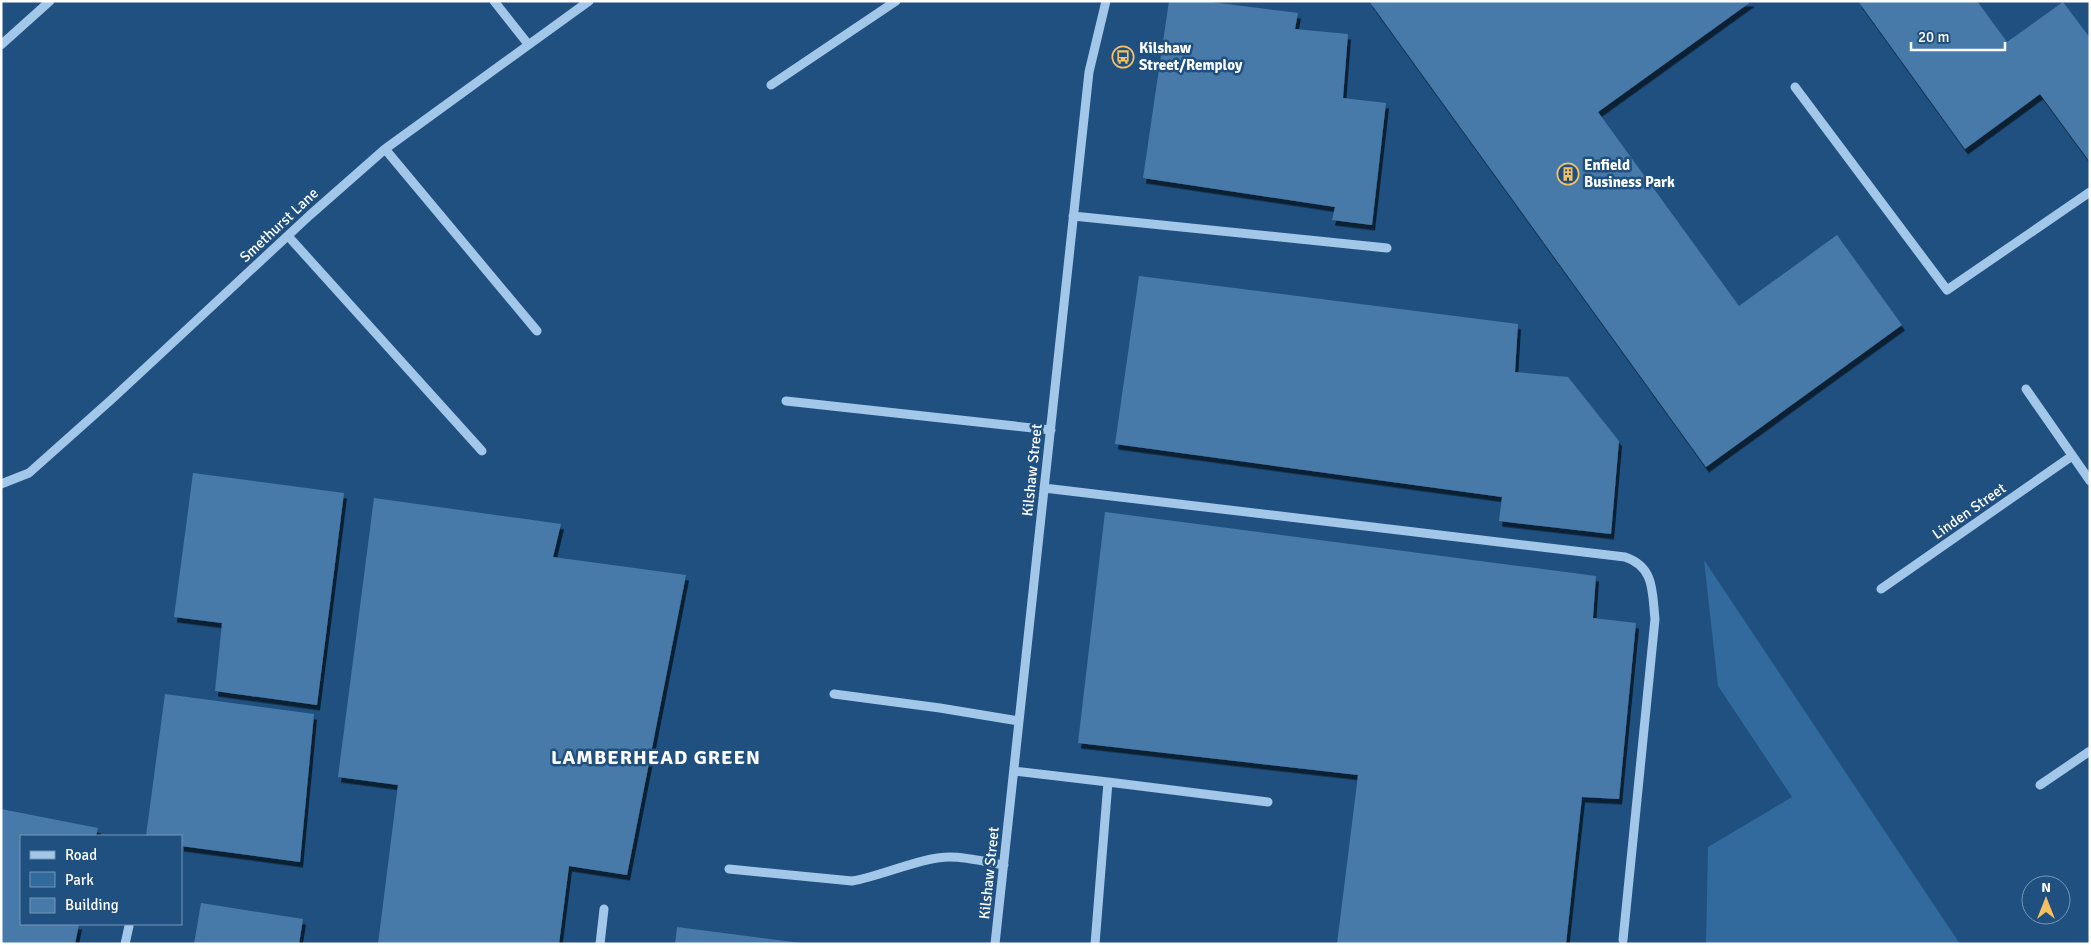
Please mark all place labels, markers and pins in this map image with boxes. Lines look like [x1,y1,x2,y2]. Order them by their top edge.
place label: Kilshaw Street/Remploy [1139,39,1243,74]
bus stop icon: Kilshaw Street/Remploy [1111,45,1135,69]
place label: Enfield Business Park [1584,156,1675,191]
building icon: Enfield Business Park [1556,162,1580,186]

